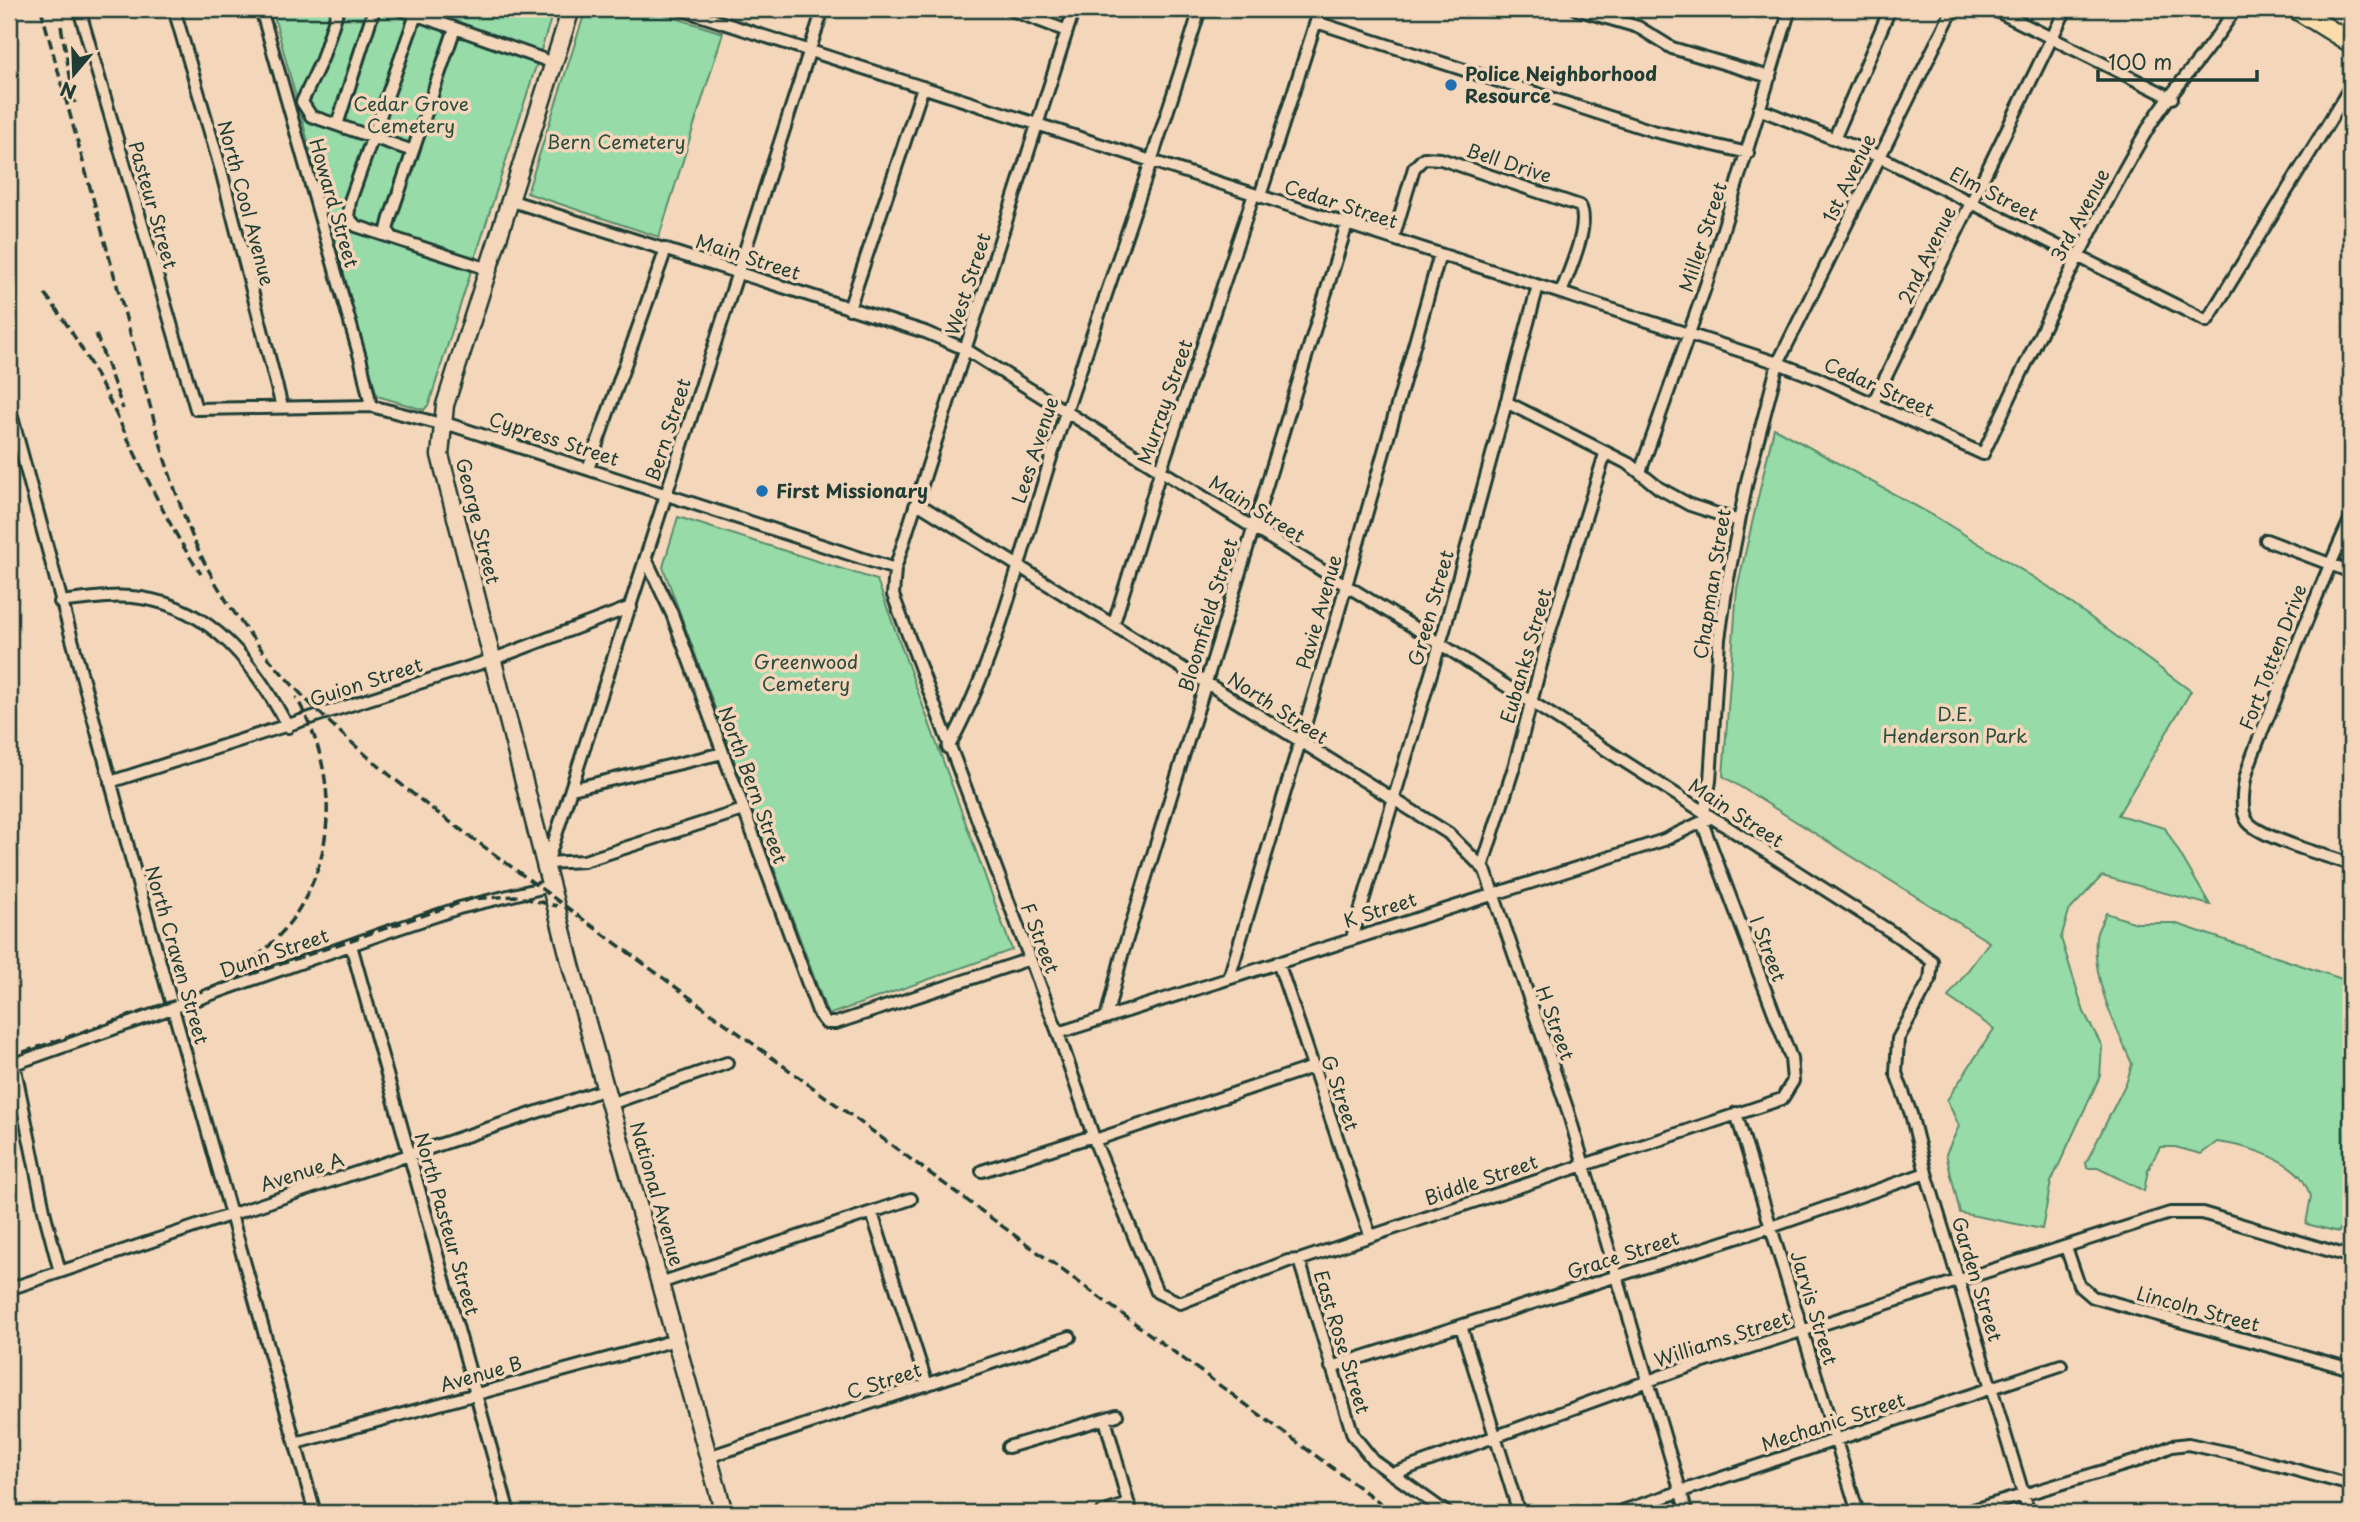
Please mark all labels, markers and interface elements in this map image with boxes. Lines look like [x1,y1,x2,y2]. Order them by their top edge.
north arrow [38,38,108,108]
scale bar [2098,38,2257,82]
text: 100 m [2108,45,2172,77]
place label: Police Neighborhood Resource [1465,59,1657,109]
text: N [56,75,80,107]
marker: Police Neighborhood Resource [1443,77,1459,93]
park label: Cedar Grove Cemetery [353,89,469,139]
street label: North Cool Avenue [211,117,283,289]
park label: Bern Cemetery [546,127,686,155]
street label: 1st Avenue [1815,128,1882,227]
street label: Howard Street [303,135,367,271]
street label: Bell Drive [1463,135,1556,189]
street label: Pasteur Street [122,138,186,272]
street label: Elm Street [1945,159,2044,228]
street label: 3rd Avenue [2043,163,2115,266]
street label: Cedar Street [1281,172,1402,235]
street label: Miller Street [1671,178,1733,295]
street label: 2nd Avenue [1890,201,1962,308]
street label: Main Street [692,226,804,286]
street label: West Street [937,229,997,339]
street label: Murray Street [1130,335,1199,468]
street label: Cedar Street [1820,349,1939,423]
street label: Bern Street [637,374,697,485]
street label: Lees Avenue [1004,393,1064,507]
street label: Cypress Street [486,404,623,472]
street label: George Street [450,455,508,587]
street label: Main Street [1204,468,1311,549]
place label: First Missionary [776,476,928,504]
marker: First Missionary [754,483,770,499]
street label: Chapman Street [1685,507,1737,661]
street label: Bloomfield Street [1170,534,1244,695]
street label: Green Street [1400,546,1460,669]
street label: Pavie Avenue [1288,551,1348,672]
street label: Fort Totten Drive [2231,580,2313,734]
street label: Eubanks Street [1492,585,1558,726]
park label: Greenwood Cemetery [754,647,858,697]
street label: Guion Street [306,650,426,712]
street label: North Street [1223,664,1334,750]
park label: D.E. Henderson Park [1882,699,2028,749]
street label: North Bern Street [712,702,795,867]
street label: Main Street [1683,771,1790,854]
street label: North Craven Street [139,862,217,1048]
street label: K Street [1340,884,1420,934]
street label: F Street [1015,898,1067,977]
street label: I Street [1744,912,1794,986]
street label: Dunn Street [215,920,332,984]
street label: H Street [1529,981,1582,1064]
street label: G Street [1315,1051,1367,1134]
street label: National Avenue [624,1118,692,1269]
street label: North Pasteur Street [408,1129,488,1319]
street label: Avenue A [256,1144,347,1198]
street label: Biddle Street [1420,1147,1541,1211]
street label: Garden Street [1946,1213,2010,1345]
street label: Grace Street [1563,1223,1683,1285]
street label: Jarvis Street [1784,1247,1846,1368]
street label: East Rose Street [1308,1266,1378,1417]
street label: Lincoln Street [2134,1278,2263,1338]
street label: Williams Street [1650,1303,1793,1373]
street label: Avenue B [436,1348,525,1398]
street label: C Street [843,1355,925,1405]
street label: Mechanic Street [1757,1385,1909,1458]

